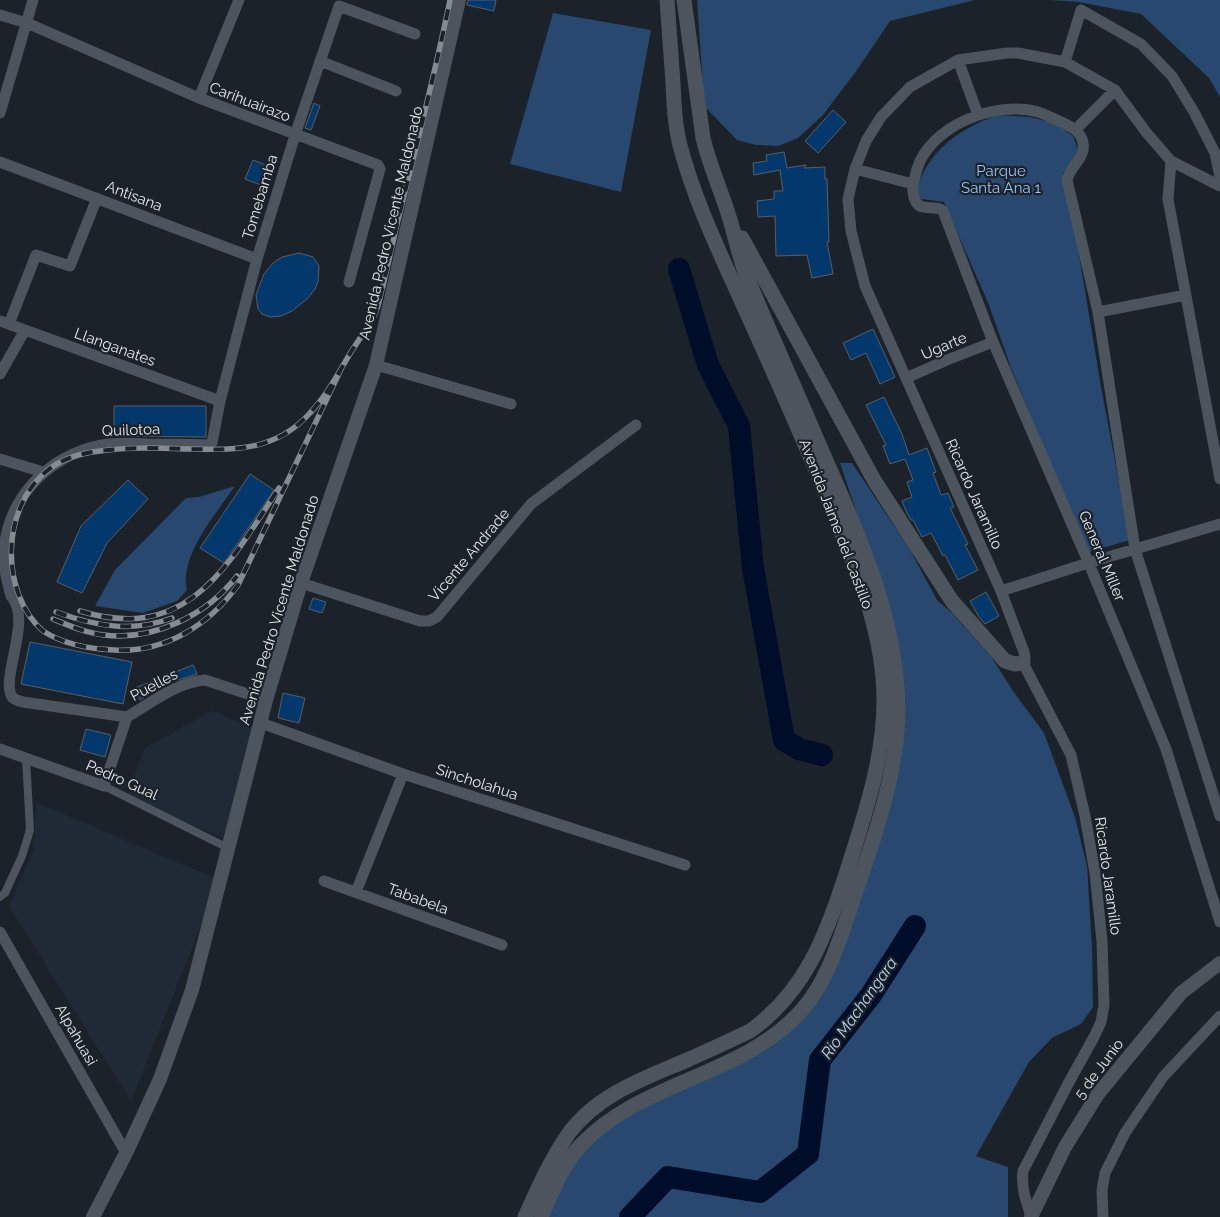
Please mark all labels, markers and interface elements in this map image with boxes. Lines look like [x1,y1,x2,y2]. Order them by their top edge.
street label: Carihuairazo [207,78,293,126]
street label: Avenida Pedro Vicente Maldonado [355,104,427,342]
street label: Tomebamba [239,152,281,242]
park label: Parque Santa Ana 1 [961,162,1041,197]
street label: Antisana [103,177,165,215]
street label: Llanganates [72,324,158,370]
street label: Ugarte [919,328,970,364]
street label: Quilotoa [102,420,160,440]
street label: Avenida Jaime del Castillo [795,436,877,612]
street label: Ricardo Jaramillo [942,436,1006,552]
street label: Avenida Pedro Vicente Maldonado [235,493,323,727]
street label: Vicente Andrade [425,505,513,605]
street label: General Miller [1075,508,1129,605]
street label: Puelles [127,665,181,705]
street label: Pedro Gual [83,756,162,804]
street label: Sincholahua [434,760,520,804]
street label: Ricardo Jaramillo [1091,816,1125,936]
street label: Tababela [385,880,451,918]
water label: Rio Machangara [817,953,901,1062]
street label: Alpahuasi [51,1001,101,1069]
street label: 5 de Junio [1071,1035,1127,1103]

